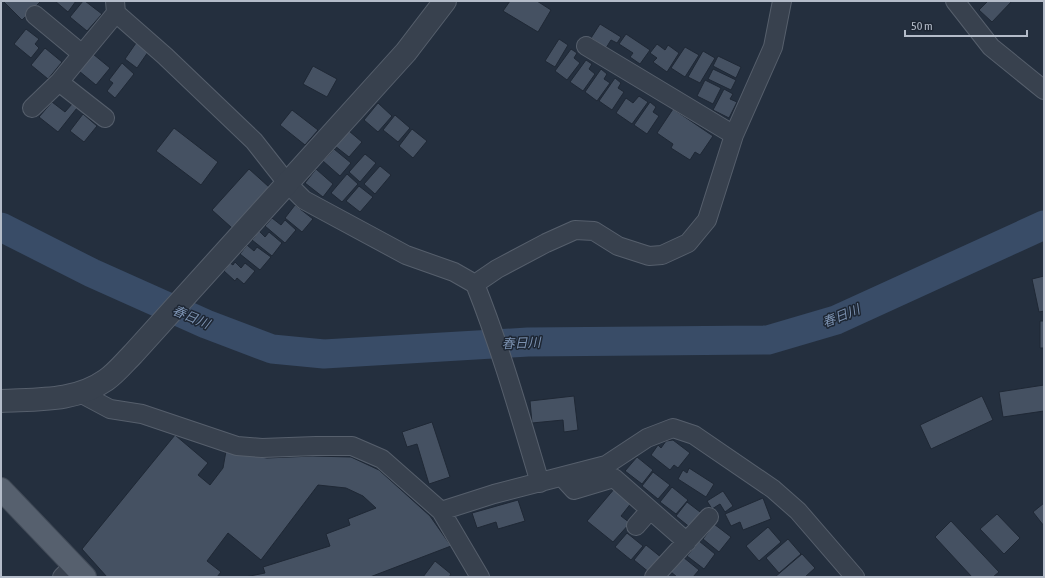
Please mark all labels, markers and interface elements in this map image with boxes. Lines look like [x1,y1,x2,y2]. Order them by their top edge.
scale bar [905,12,1027,38]
text: 50 m [911,19,933,33]
water label: 春日川 [820,301,864,330]
water label: 春日川 [170,302,214,332]
water label: 春日川 [501,335,543,351]

